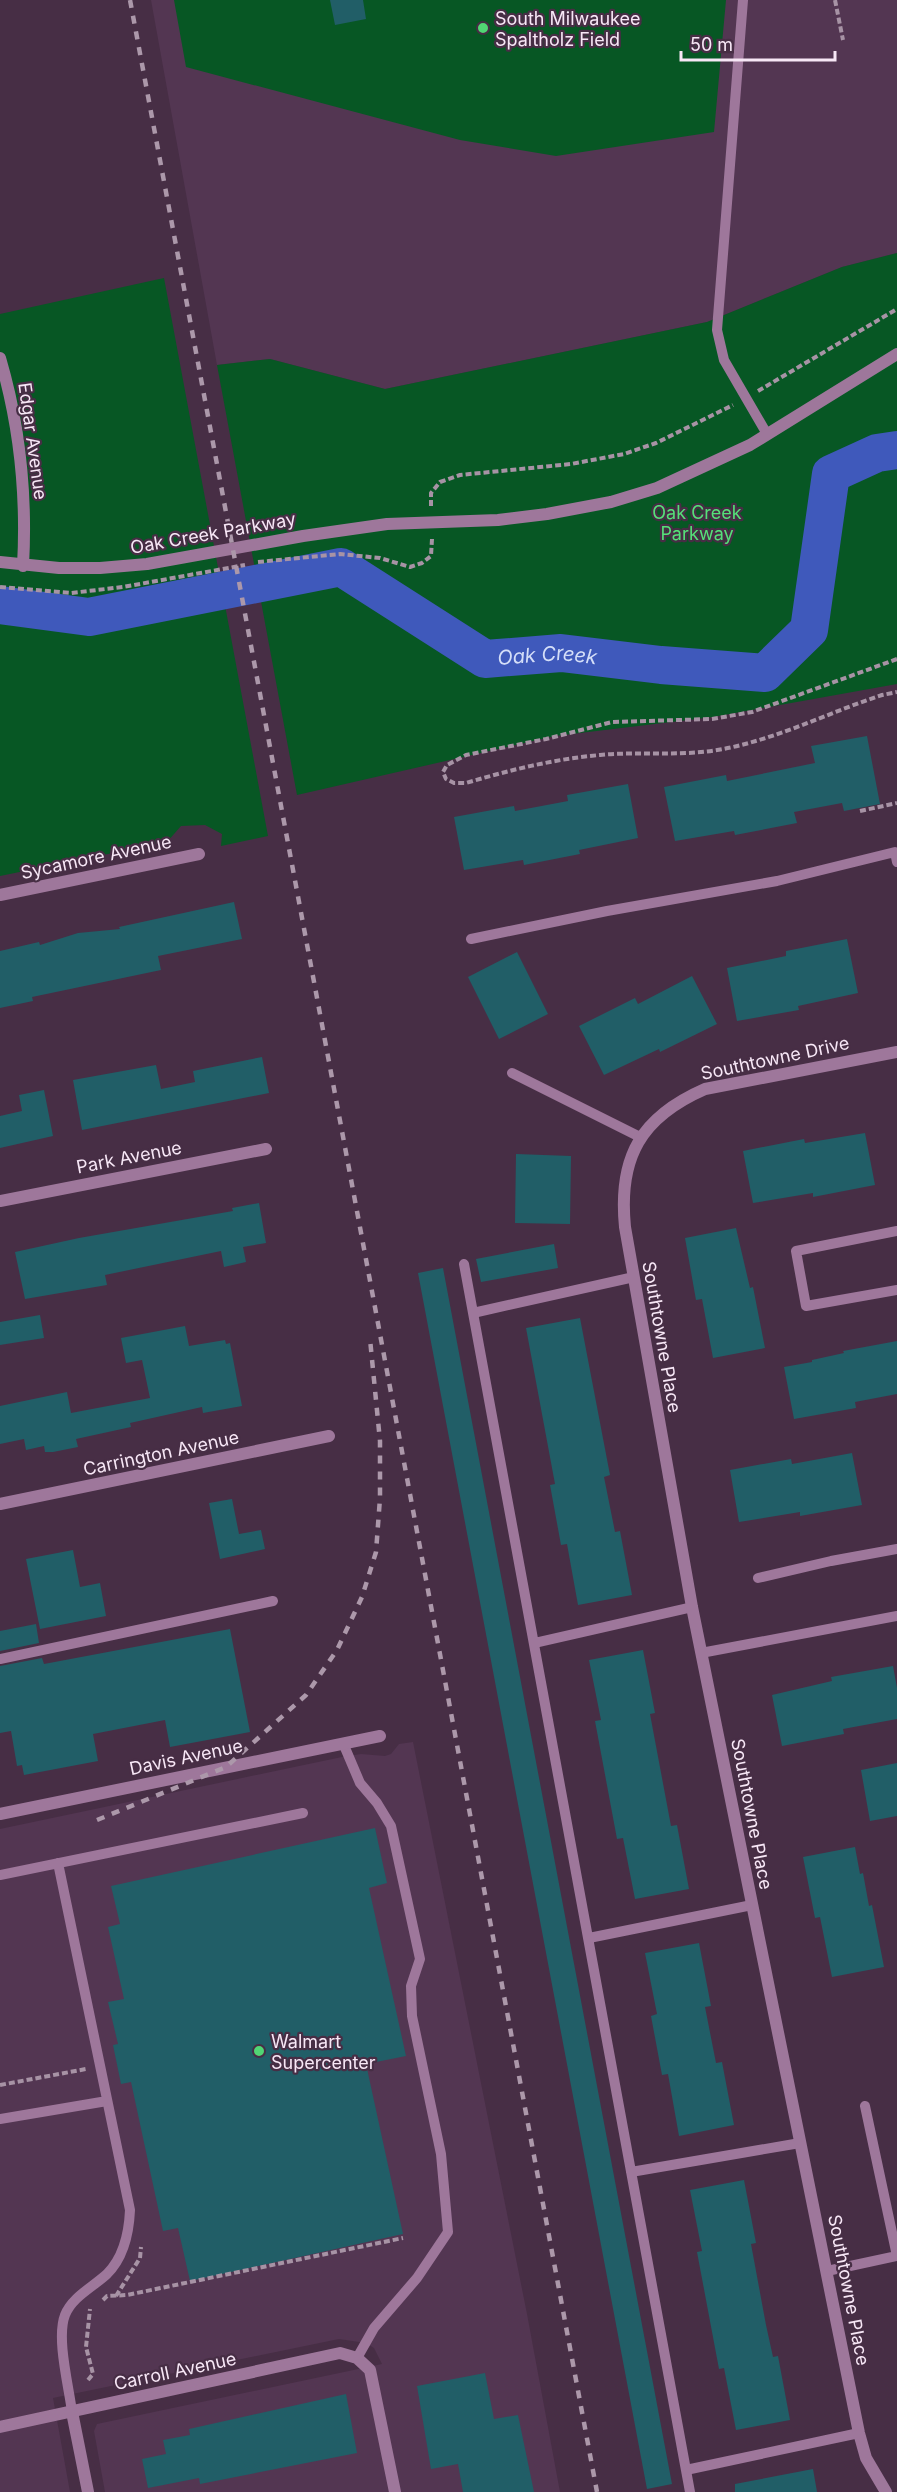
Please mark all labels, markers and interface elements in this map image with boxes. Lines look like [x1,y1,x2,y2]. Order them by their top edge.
place label: South Milwaukee Spaltholz Field [495,8,641,50]
marker: South Milwaukee Spaltholz Field [476,21,490,35]
scale bar [681,24,836,62]
text: 50 m [690,34,733,55]
street label: Edgar Avenue [14,381,52,501]
park label: Oak Creek Parkway [652,502,742,544]
street label: Oak Creek Parkway [129,508,297,558]
water label: Oak Creek [496,641,599,670]
street label: Sycamore Avenue [19,831,173,883]
street label: Southtowne Drive [699,1032,851,1084]
street label: Park Avenue [75,1136,183,1178]
street label: Southtowne Place [638,1260,686,1414]
street label: Carrington Avenue [81,1426,241,1480]
street label: Davis Avenue [128,1735,244,1779]
street label: Southtowne Place [727,1737,777,1891]
place label: Walmart Supercenter [271,2031,376,2073]
marker: Walmart Supercenter [252,2044,266,2058]
street label: Southtowne Place [824,2213,874,2367]
street label: Carroll Avenue [112,2348,238,2394]

